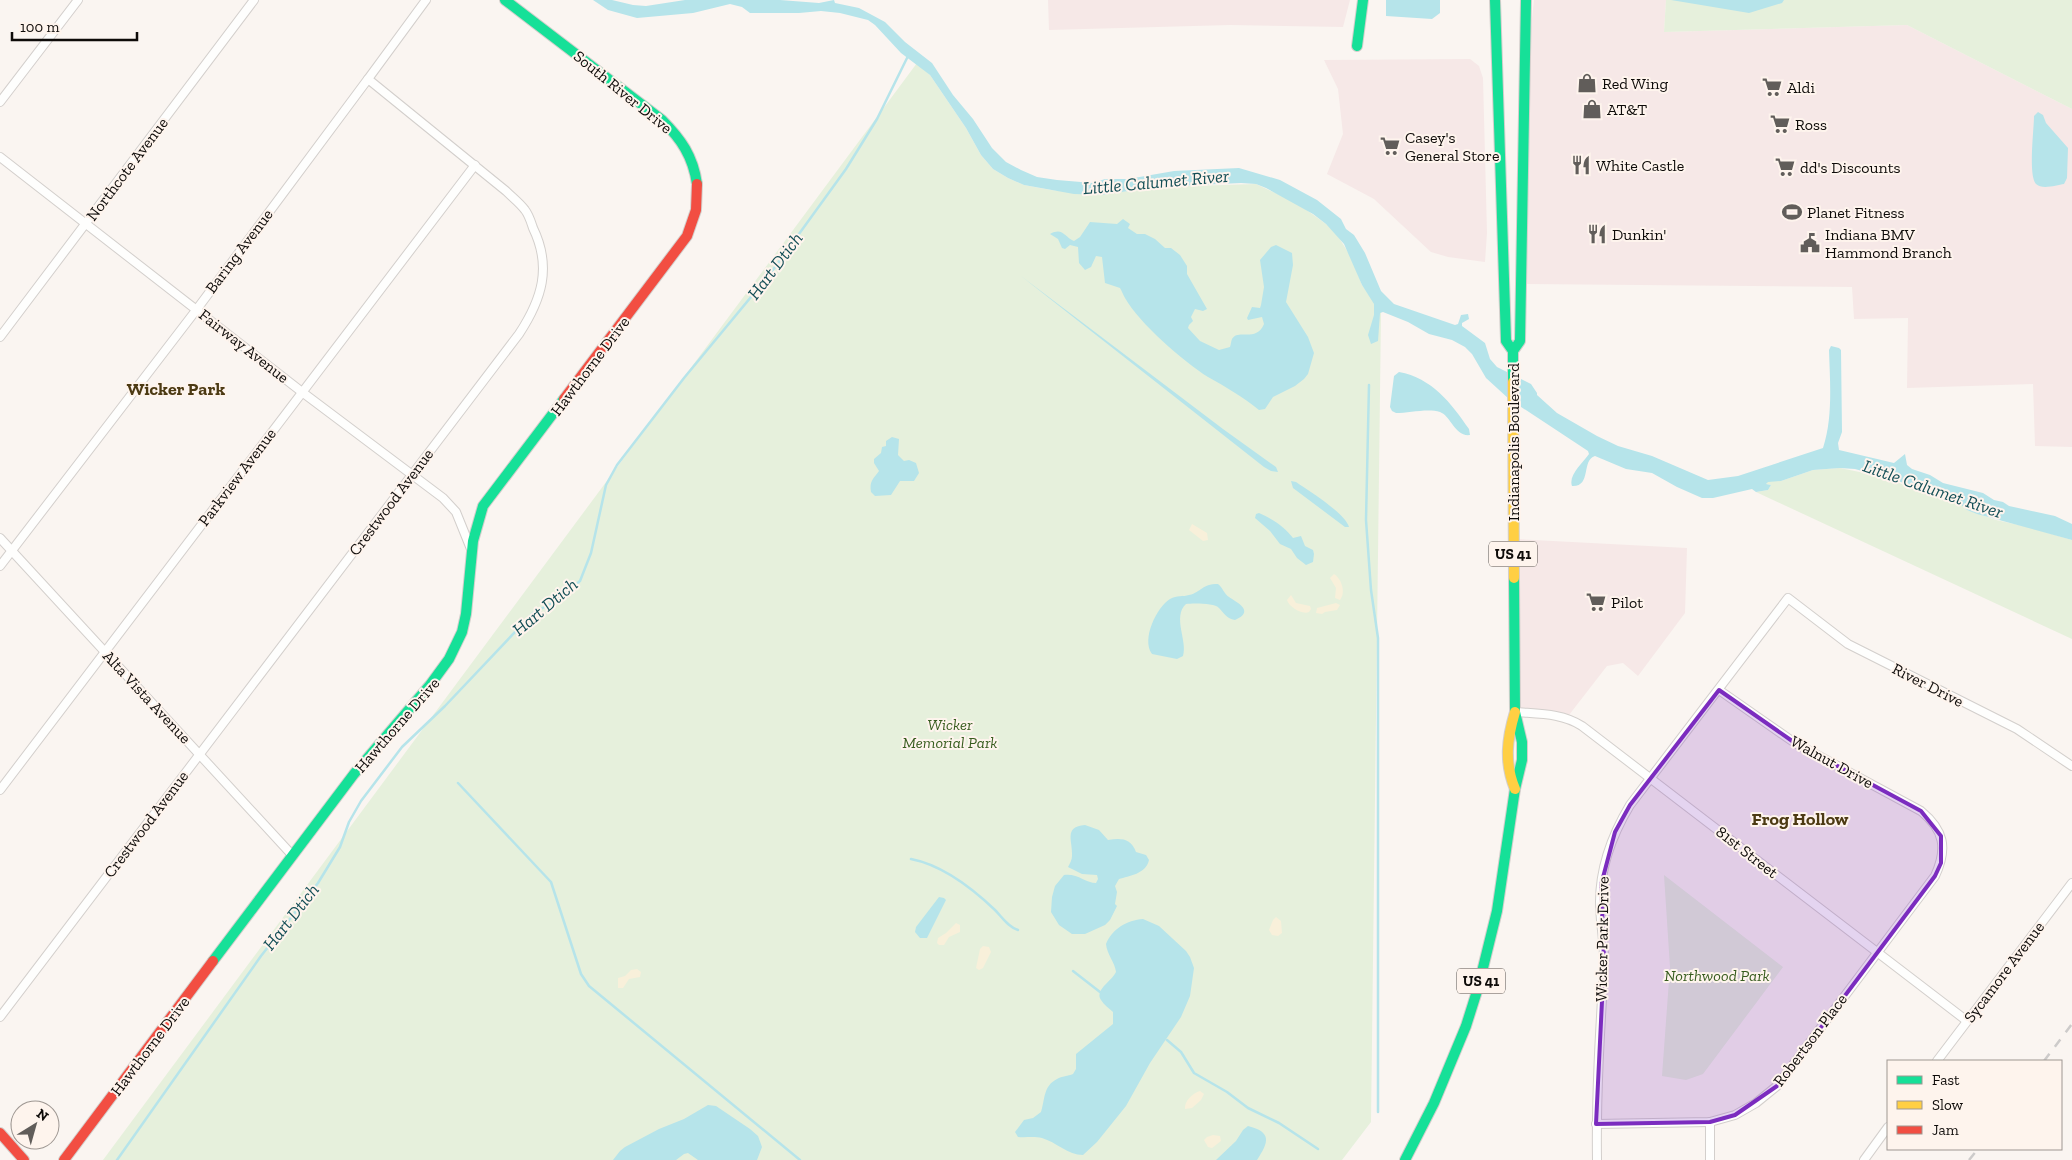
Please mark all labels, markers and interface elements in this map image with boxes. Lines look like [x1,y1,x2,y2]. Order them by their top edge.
scale bar [12,10,138,42]
text: 100 m [20,18,59,36]
street label: South River Drive [570,46,676,138]
shop icon: Red Wing [1576,72,1598,94]
place label: Red Wing [1602,74,1668,93]
supermarket icon: Aldi [1761,76,1783,98]
place label: Aldi [1787,78,1815,97]
shop icon: AT&T [1581,98,1603,120]
place label: AT&T [1607,100,1647,119]
supermarket icon: Ross [1769,113,1791,135]
street label: Northcote Avenue [82,114,172,224]
place label: Ross [1795,115,1827,134]
place label: Casey's General Store [1405,128,1500,165]
supermarket icon: Casey's General Store [1379,135,1401,157]
restaurant icon: White Castle [1570,154,1592,176]
place label: White Castle [1596,156,1684,175]
supermarket icon: dd's Discounts [1774,156,1796,178]
place label: dd's Discounts [1800,158,1901,177]
water label: Little Calumet River [1082,165,1231,199]
sports icon: Planet Fitness [1781,201,1803,223]
place label: Planet Fitness [1807,203,1904,222]
street label: Baring Avenue [201,205,277,297]
restaurant icon: Dunkin' [1586,223,1608,245]
place label: Dunkin' [1612,225,1666,244]
place label: Indiana BMV Hammond Branch [1825,225,1952,262]
water label: Hart Dtich [743,228,807,304]
public building icon: Indiana BMV Hammond Branch [1799,232,1821,254]
street label: Fairway Avenue [195,305,293,387]
street label: Hawthorne Drive [546,313,634,419]
street label: Indianapolis Boulevard [1504,363,1523,521]
district label: Wicker Park [127,378,225,400]
street label: Parkview Avenue [194,424,280,530]
street label: Crestwood Avenue [345,445,437,559]
water label: Little Calumet River [1860,455,2007,524]
road number: US 41 [1489,542,1537,566]
water label: Hart Dtich [508,573,582,641]
supermarket icon: Pilot [1585,591,1607,613]
place label: Pilot [1611,593,1643,612]
street label: Alta Vista Avenue [99,646,195,748]
street label: River Drive [1889,659,1967,711]
street label: Hawthorne Drive [351,674,443,776]
park label: Wicker Memorial Park [902,715,998,752]
street label: Walnut Drive [1787,731,1877,793]
street label: Crestwood Avenue [100,767,192,881]
district label: Frog Hollow [1751,808,1849,830]
street label: 81st Street [1712,822,1782,882]
street label: Wicker Park Drive [1591,876,1613,1002]
water label: Hart Dtich [258,879,324,955]
street label: Sycamore Avenue [1960,918,2048,1026]
park label: Northwood Park [1664,966,1770,985]
road number: US 41 [1457,968,1505,994]
street label: Robertson Place [1769,990,1851,1090]
street label: Hawthorne Drive [106,993,194,1099]
legend [1887,1060,2062,1150]
text: Fast [1932,1071,1960,1089]
text: Slow [1932,1096,1964,1114]
north arrow [10,1100,60,1150]
text: N [33,1105,52,1125]
text: Jam [1932,1121,1959,1139]

